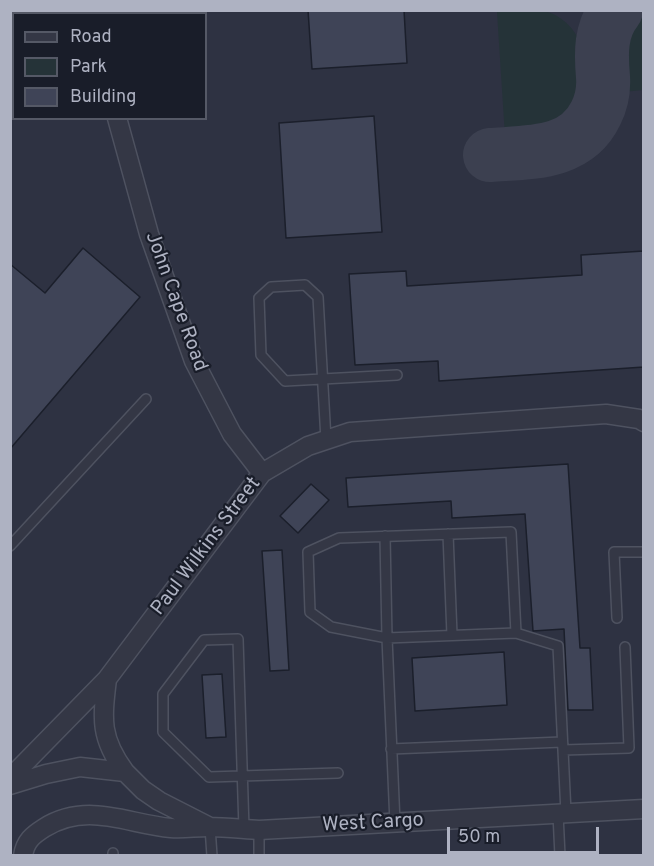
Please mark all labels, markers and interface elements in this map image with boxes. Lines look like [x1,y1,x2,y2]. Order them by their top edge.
legend [12,12,207,120]
text: Road [70,26,112,49]
text: Park [70,56,107,79]
text: Building [70,86,136,109]
street label: John Cape Road [139,229,211,375]
street label: Paul Wilkins Street [147,473,267,621]
street label: West Cargo [322,809,424,839]
scale bar [450,815,602,853]
text: 50 m [458,826,500,849]

